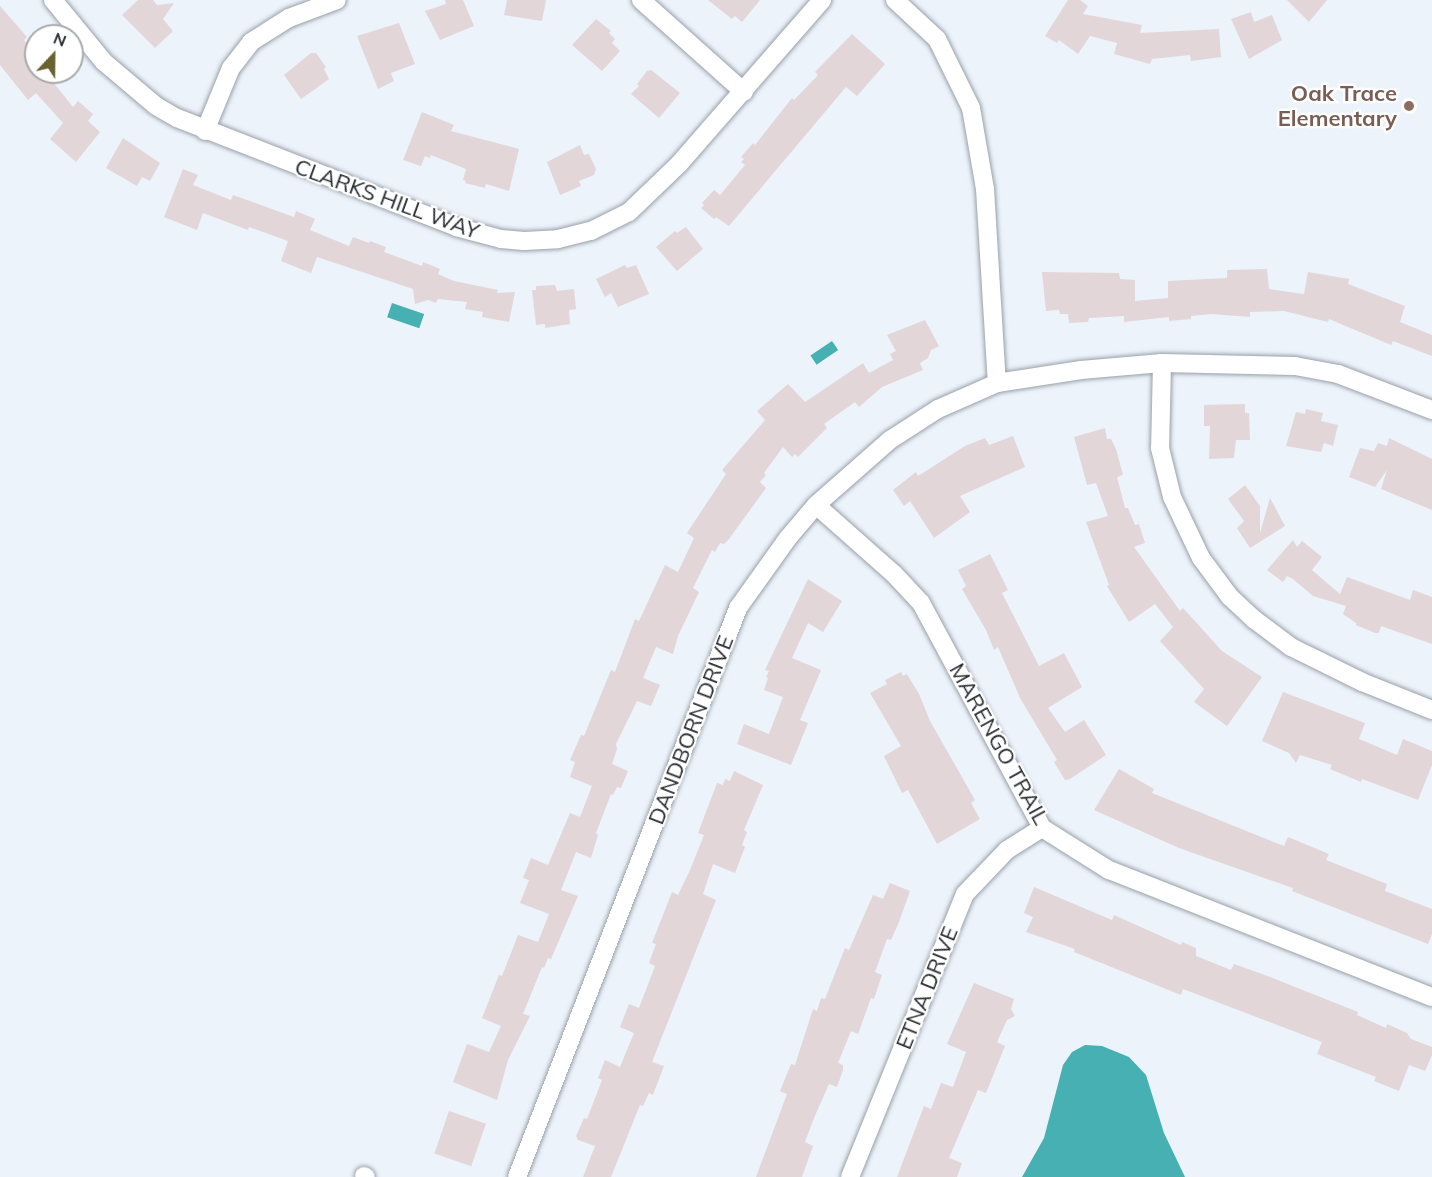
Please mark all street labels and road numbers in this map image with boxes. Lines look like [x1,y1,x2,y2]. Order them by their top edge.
street label: CLARKS HILL WAY [291,153,483,245]
street label: DANDBORN DRIVE [643,632,739,828]
street label: MARENGO TRAIL [944,659,1054,829]
street label: ETNA DRIVE [890,923,964,1053]

